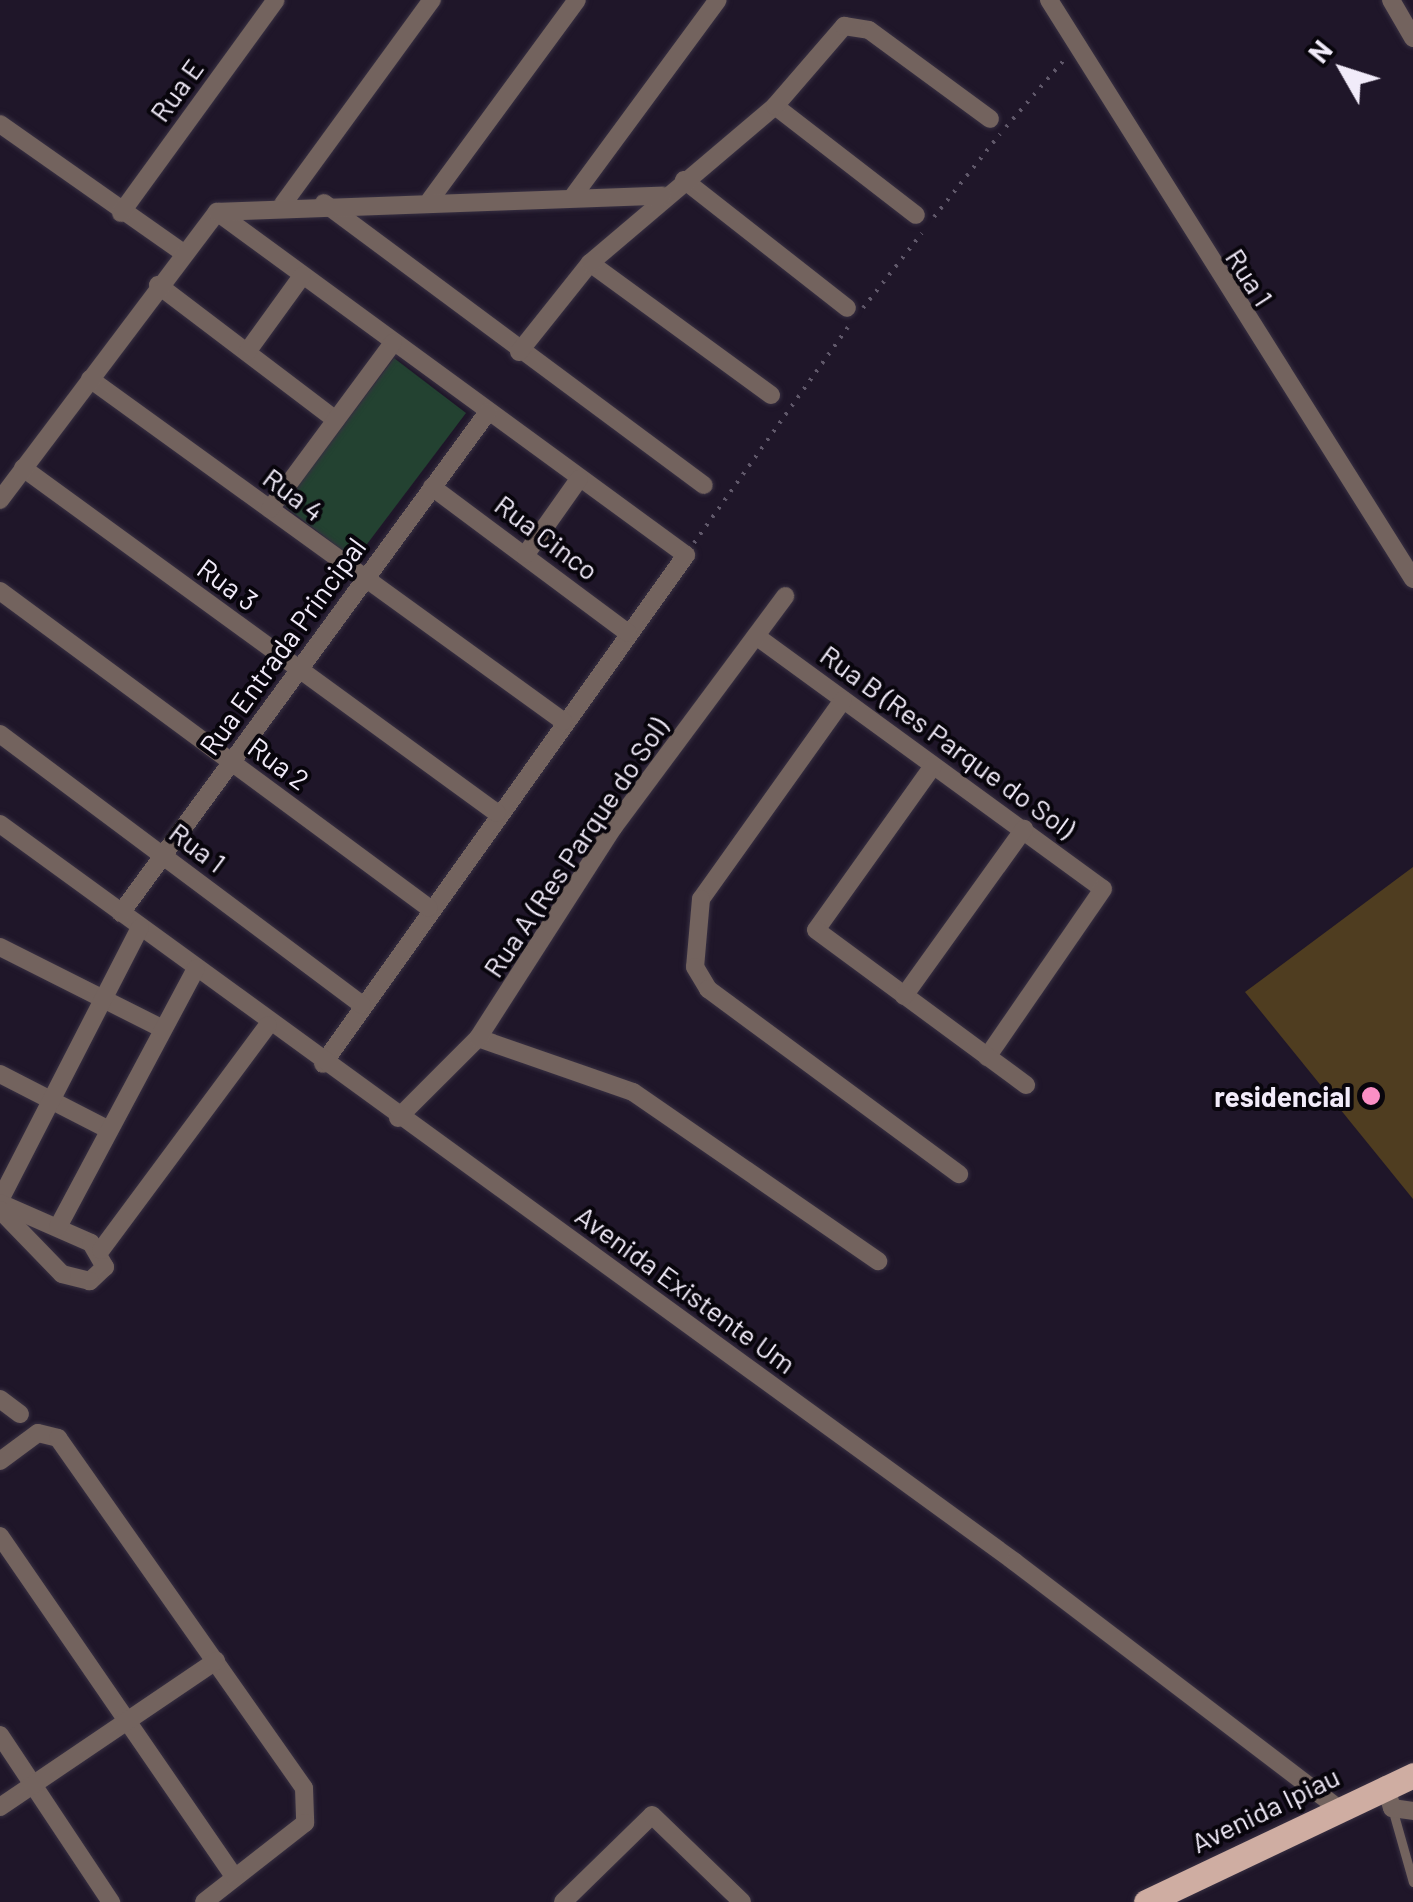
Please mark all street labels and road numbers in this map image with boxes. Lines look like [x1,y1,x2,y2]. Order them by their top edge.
street label: Rua E [142,52,210,128]
street label: Rua 1 [1219,242,1281,312]
street label: Rua 4 [257,460,331,528]
street label: Rua Cinco [489,487,605,587]
street label: Rua Entrada Principal [192,531,372,761]
street label: Rua 3 [191,551,265,617]
street label: Rua B (Res Parque do Sol) [814,637,1082,845]
street label: Rua A (Res Parque do Sol) [476,711,674,983]
street label: Rua 2 [242,730,316,796]
street label: Rua 1 [163,815,233,879]
street label: Avenida Existente Um [569,1198,803,1380]
street label: Avenida Ipiau [1185,1759,1345,1859]

